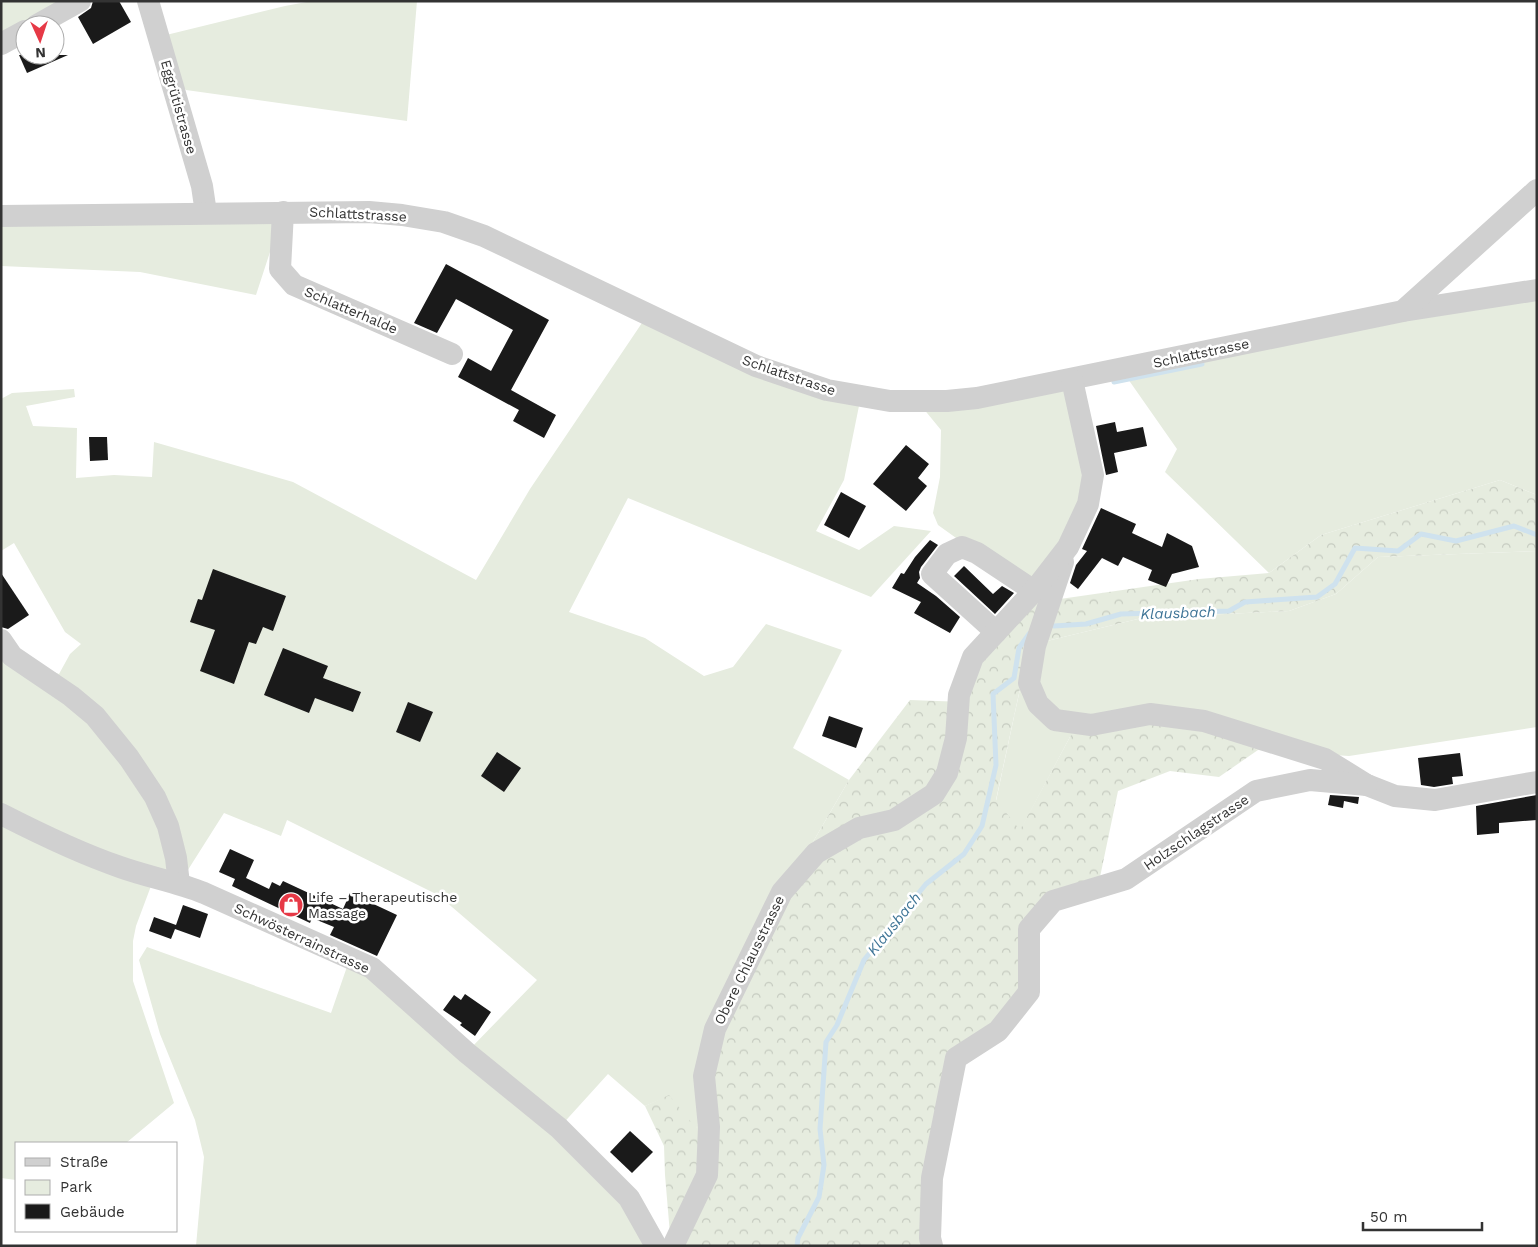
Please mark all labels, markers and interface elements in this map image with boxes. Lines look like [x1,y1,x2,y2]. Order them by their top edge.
north arrow [15,15,65,65]
text: N [35,45,46,61]
street label: Eggrütistrasse [158,58,200,156]
street label: Schlattstrasse [309,203,407,225]
street label: Schlatterhalde [302,283,400,337]
street label: Schlattstrasse [1152,335,1250,371]
street label: Schlattstrasse [740,352,838,398]
water label: Klausbach [1140,603,1216,623]
street label: Holzschlagstrasse [1140,791,1252,873]
place label: Life – Therapeutische Massage [308,889,457,921]
water label: Klausbach [863,889,925,959]
shop icon: Life – Therapeutische Massage [278,892,304,918]
street label: Obere Chlausstrasse [711,893,787,1027]
street label: Schwösterrainstrasse [232,900,372,976]
legend [15,1142,178,1232]
text: Straße [60,1153,108,1171]
text: Park [60,1178,93,1196]
scale bar [1363,1200,1482,1232]
text: Gebäude [60,1203,125,1221]
text: 50 m [1370,1208,1407,1226]

